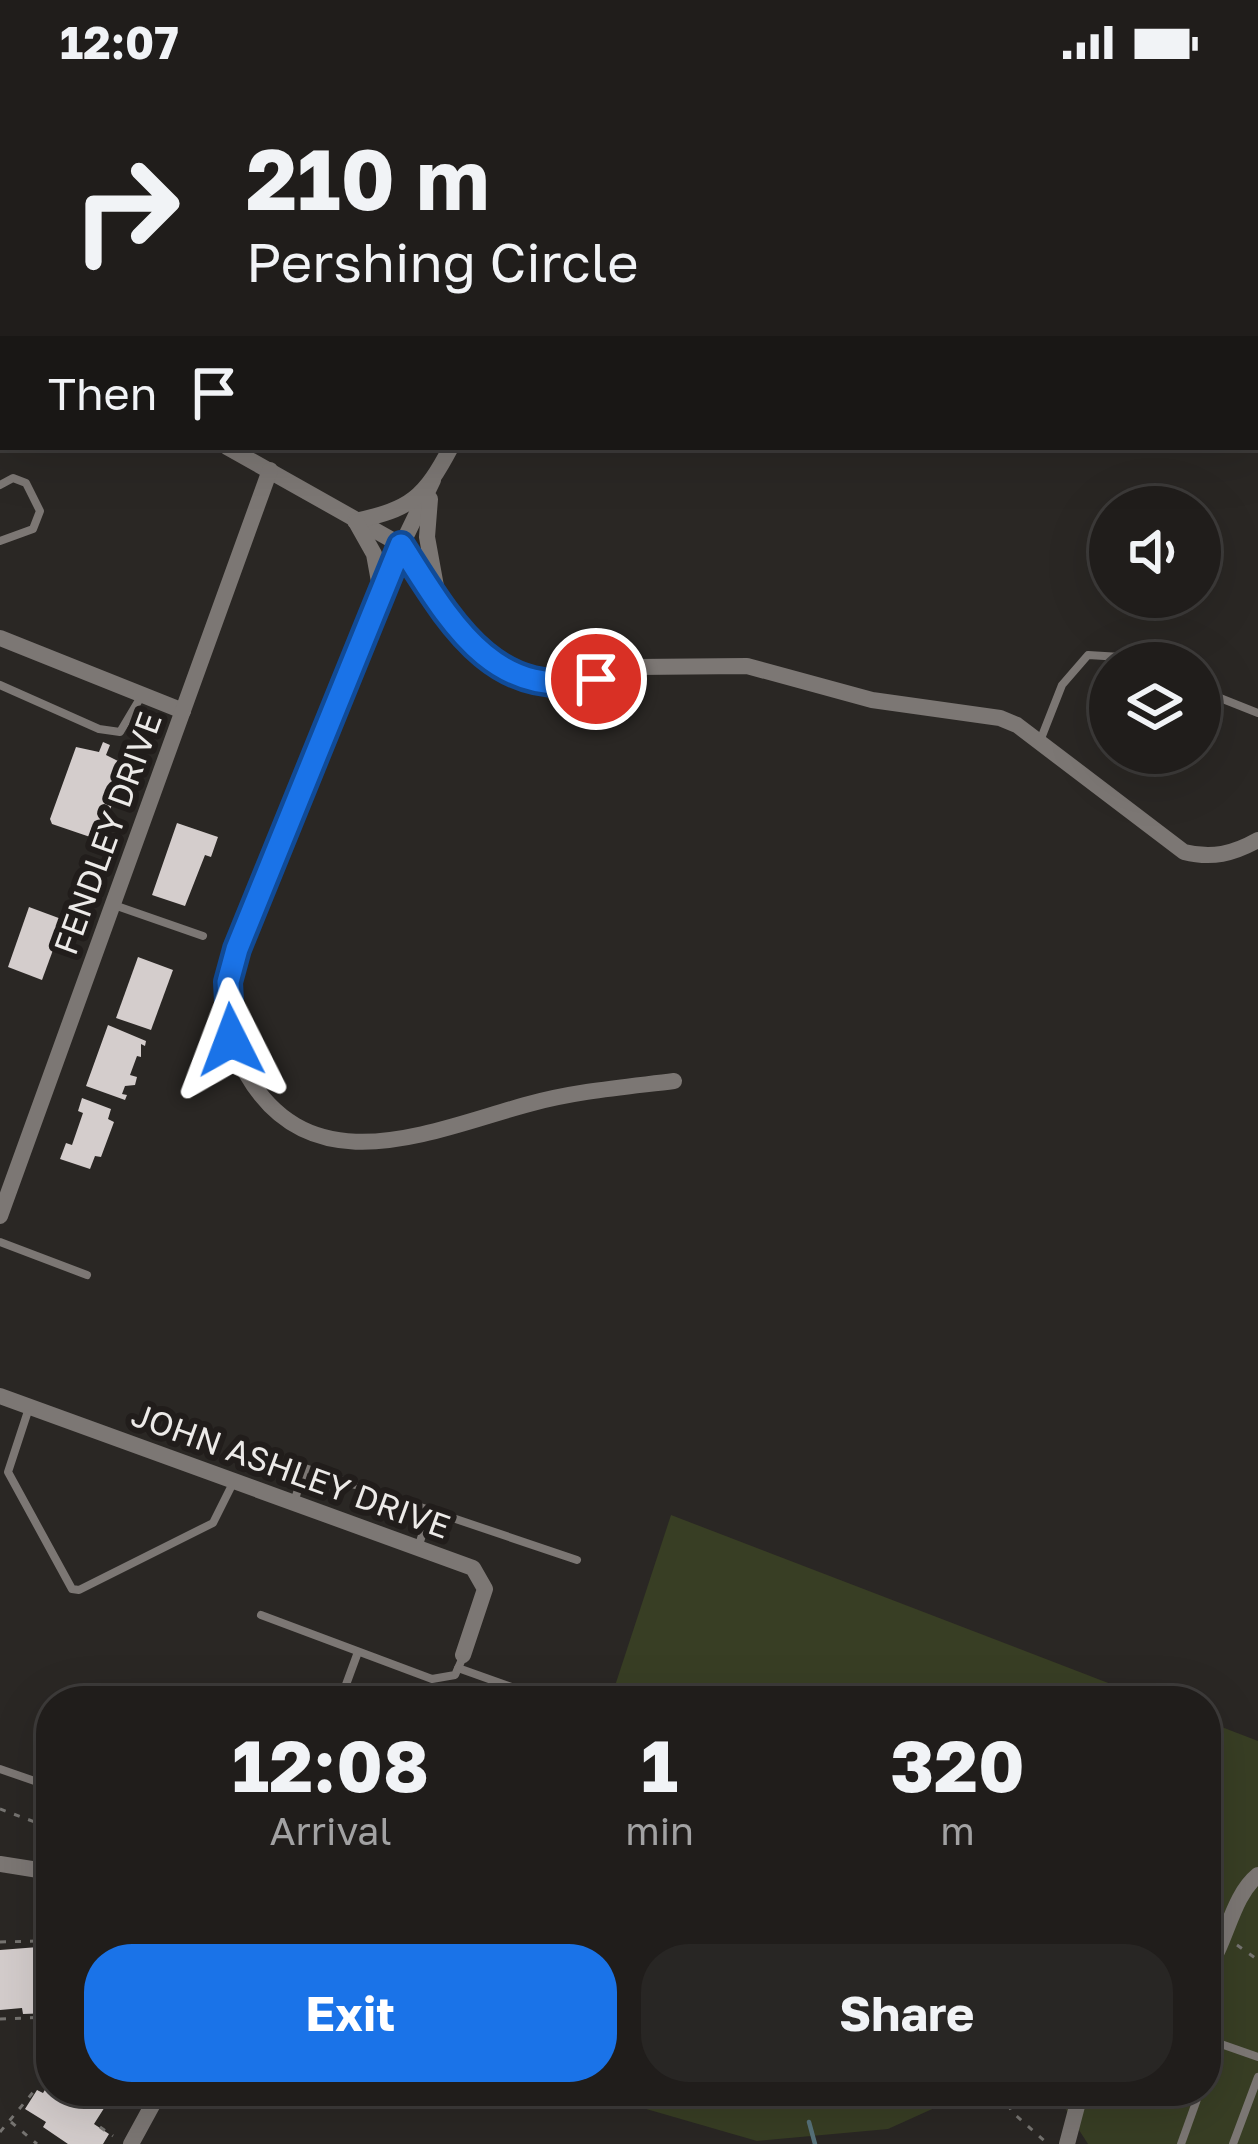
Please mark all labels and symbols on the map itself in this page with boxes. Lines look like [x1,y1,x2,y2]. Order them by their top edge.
pin [545,628,647,730]
street label: FENDLEY DRIVE [45,707,169,959]
position arrow [168,977,294,1103]
street label: JOHN ASHLEY DRIVE [126,1394,456,1546]

